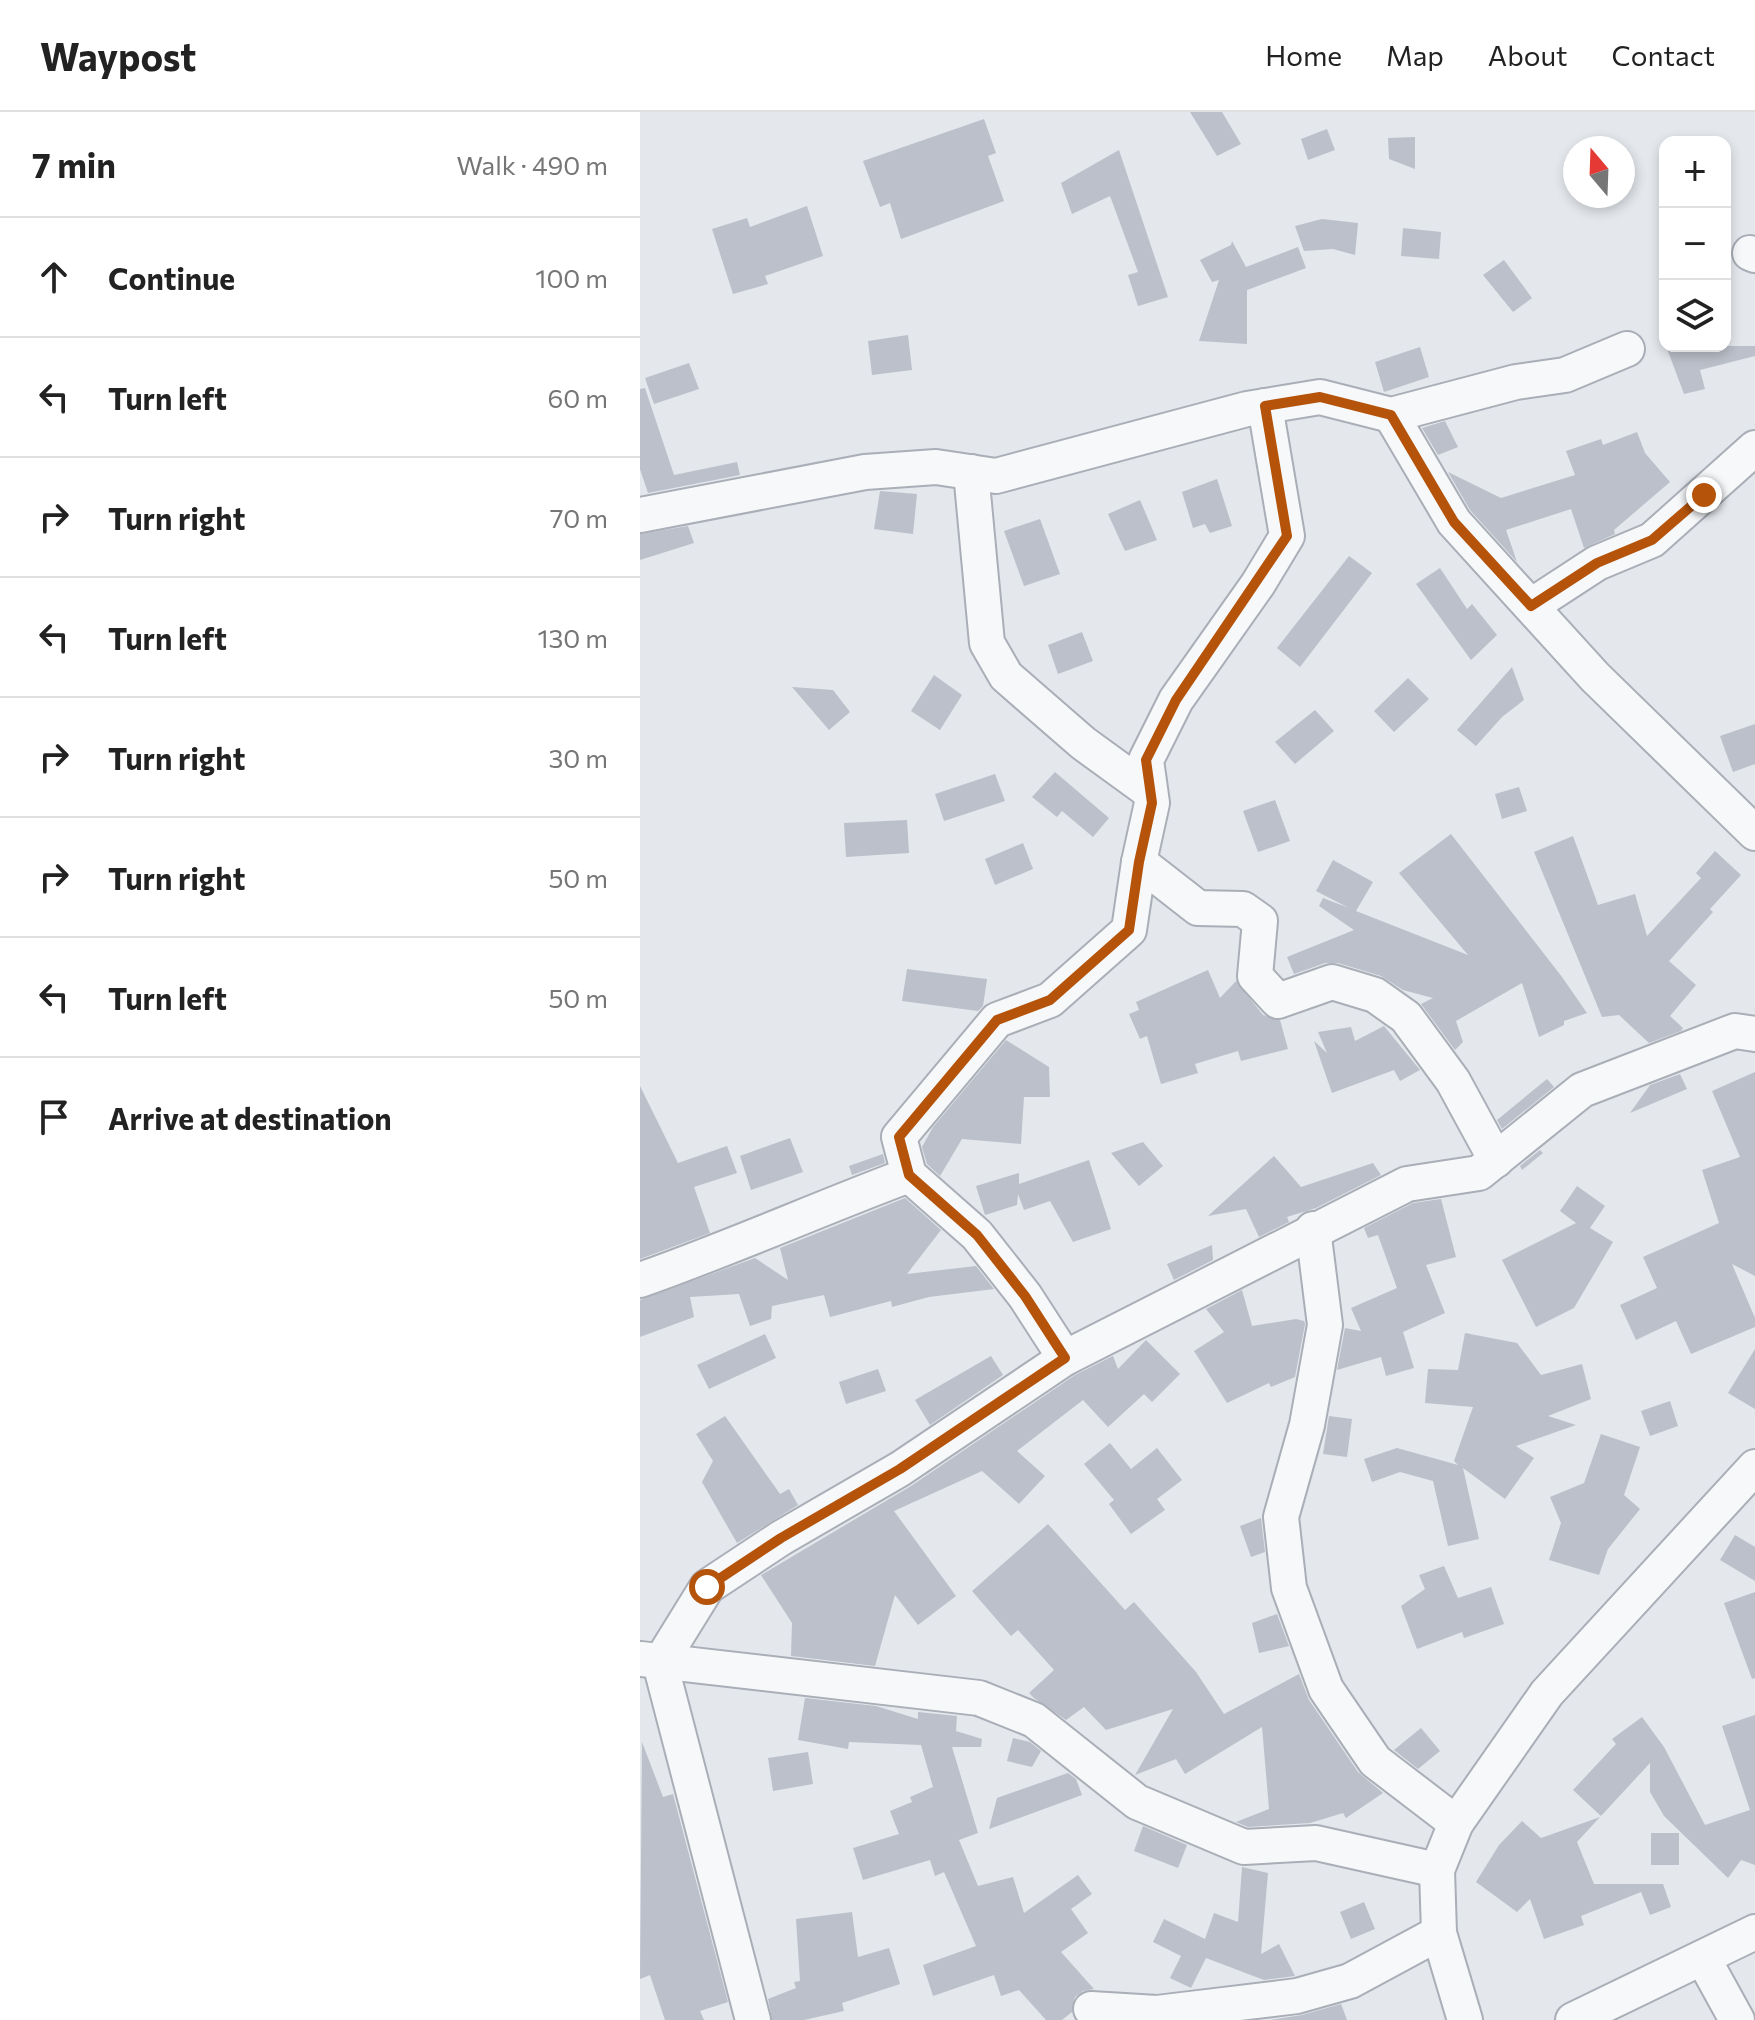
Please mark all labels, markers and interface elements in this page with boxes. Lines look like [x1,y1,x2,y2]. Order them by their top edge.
text: Waypost [40,32,196,79]
text: Home [1265,38,1342,72]
text: Map [1386,38,1444,72]
text: About [1488,38,1568,72]
text: Contact [1612,38,1715,72]
north arrow [1563,136,1635,208]
map controls [1659,136,1731,352]
button: + [1659,136,1731,208]
text: 7 min [32,143,116,185]
text: Walk · 490 m [456,149,608,180]
button: − [1659,208,1731,280]
icon: ahead [32,255,76,299]
text: Continue [108,259,235,296]
text: 100 m [535,262,608,293]
button: layers [1659,280,1731,352]
icon: left [32,375,76,419]
text: Turn left [108,379,227,416]
text: 60 m [548,382,608,413]
route end [1686,477,1722,513]
icon: right [32,495,76,539]
text: Turn right [108,499,245,536]
text: 70 m [550,502,608,533]
icon: left [32,615,76,659]
text: Turn left [108,619,227,656]
text: 130 m [537,622,608,653]
icon: right [32,735,76,779]
text: Turn right [108,739,245,776]
text: 30 m [549,742,608,773]
icon: right [32,855,76,899]
text: Turn right [108,859,245,896]
text: 50 m [548,862,608,893]
icon: left [32,975,76,1019]
text: Turn left [108,979,227,1016]
text: 50 m [548,982,608,1013]
icon: arrive [32,1095,76,1139]
text: Arrive at destination [108,1099,392,1136]
route start [689,1569,725,1605]

